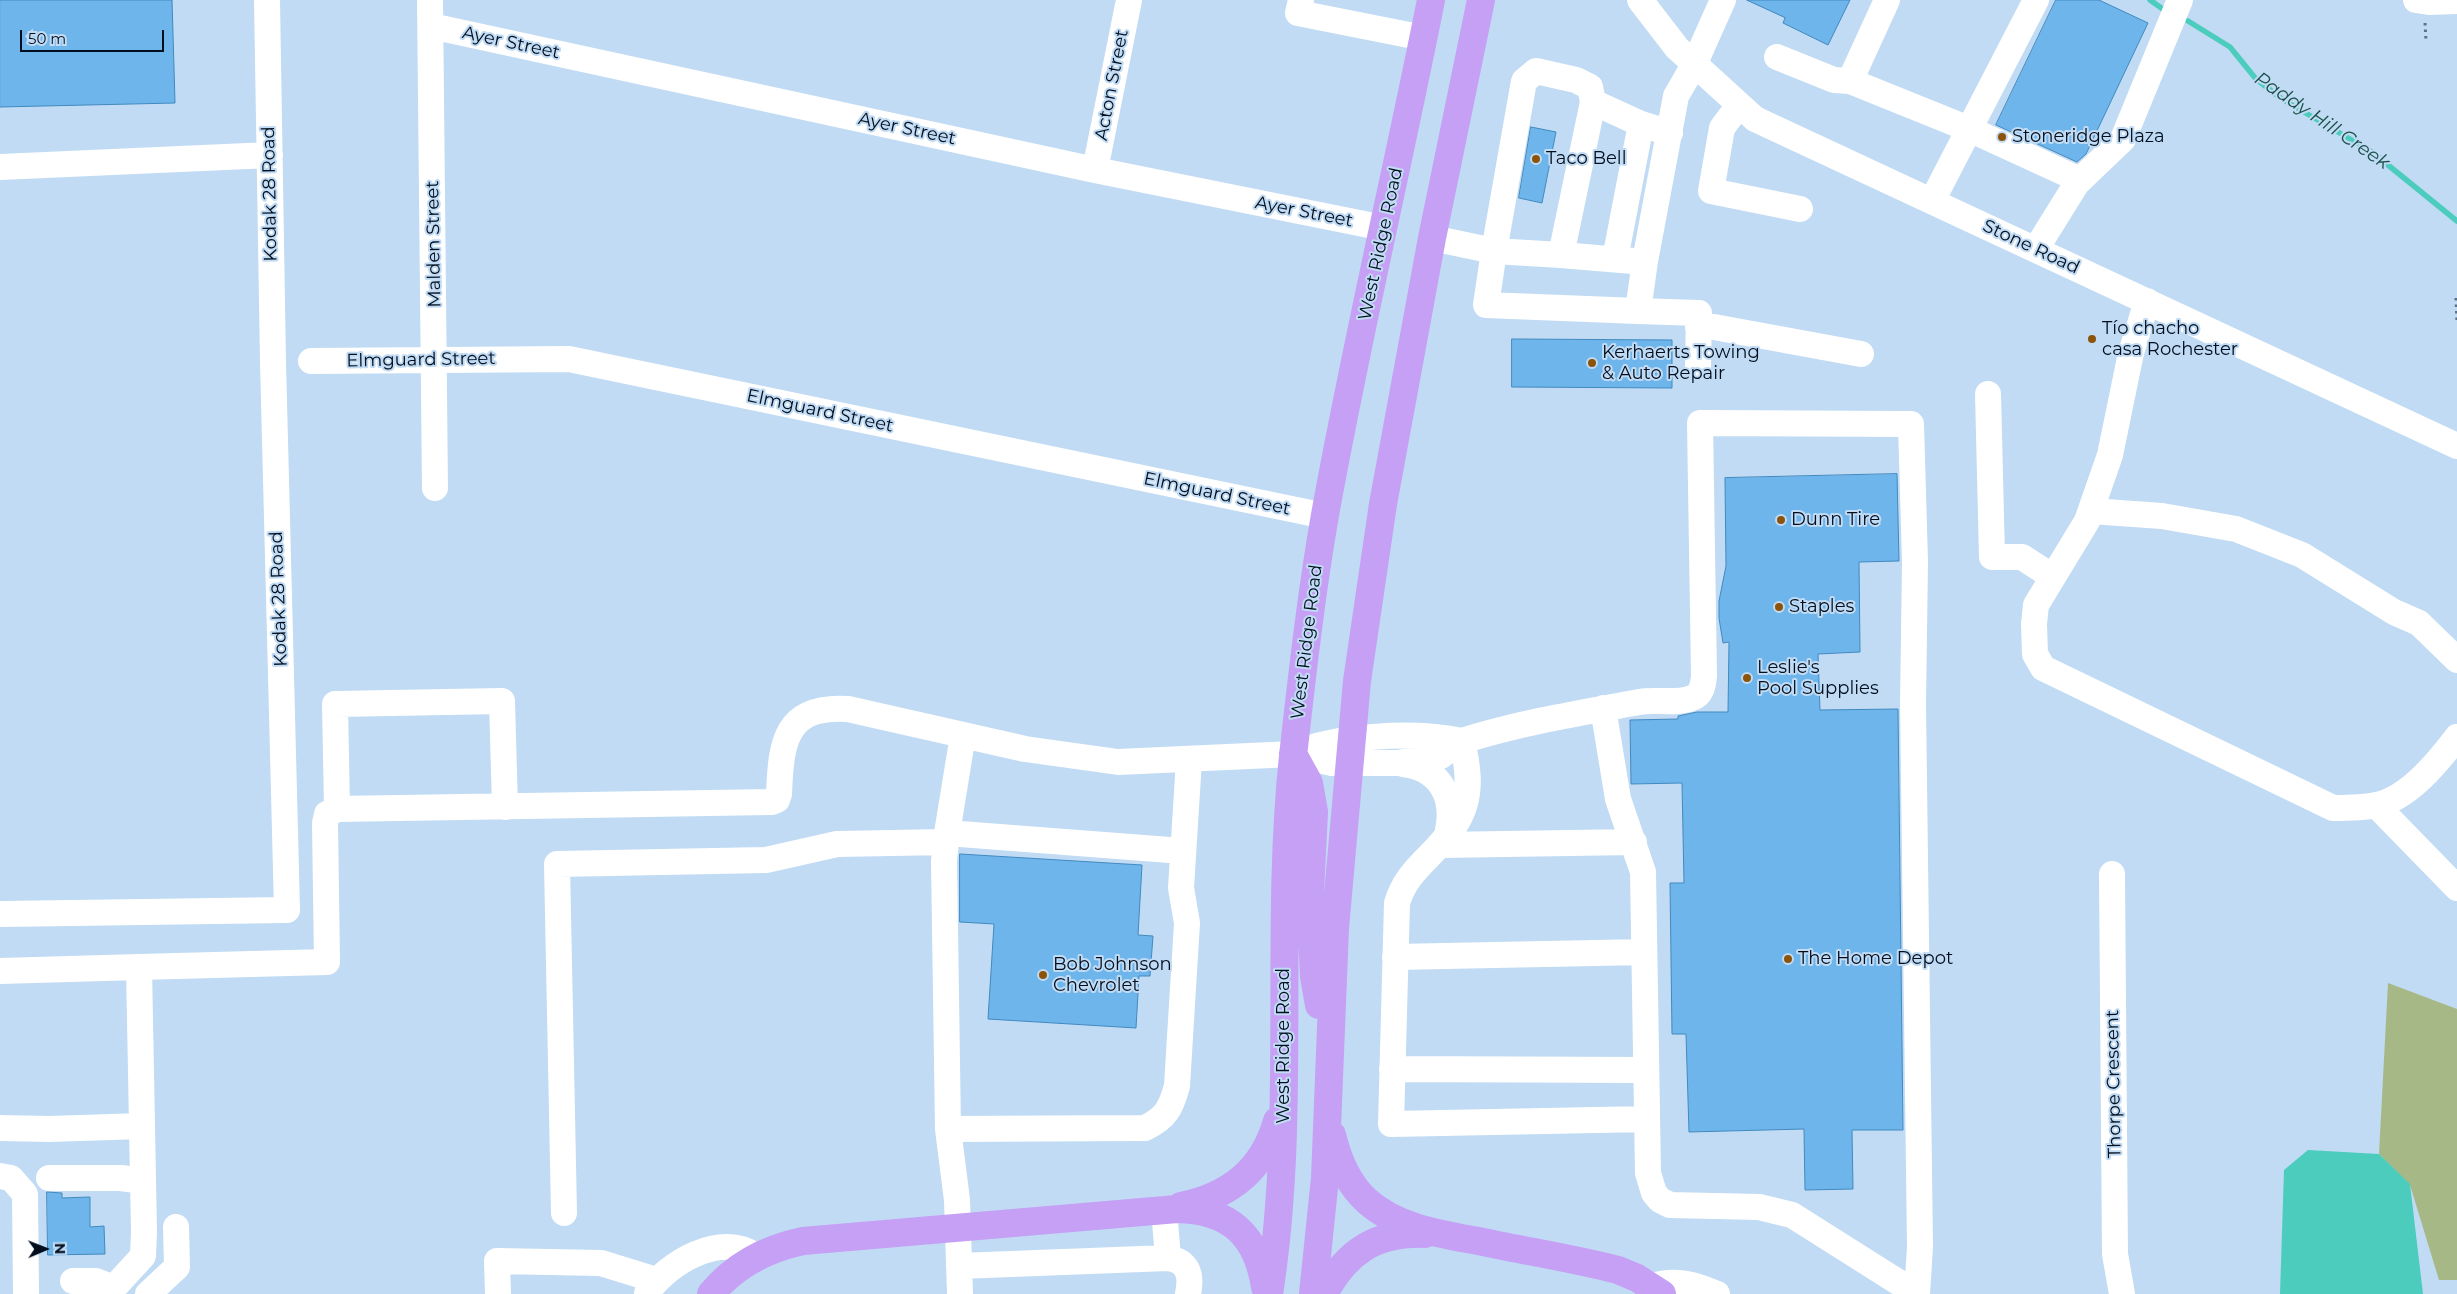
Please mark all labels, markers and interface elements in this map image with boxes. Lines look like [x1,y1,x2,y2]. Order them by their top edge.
scale bar [22,20,166,52]
street label: Ayer Street [460,22,562,64]
street label: Acton Street [1091,28,1133,142]
text: 50 m [28,29,66,48]
water label: Paddy Hill Creek [2250,67,2394,175]
street label: Ayer Street [856,108,958,150]
street label: Kodak 28 Road [258,126,282,262]
place label: Stoneridge Plaza [2012,126,2165,148]
marker: Stoneridge Plaza [1996,131,2008,143]
place label: Taco Bell [1546,148,1627,170]
marker: Taco Bell [1530,153,1542,165]
street label: West Ridge Road [1354,166,1408,322]
street label: Malden Street [422,180,446,308]
street label: Ayer Street [1253,192,1355,232]
street label: Stone Road [1979,215,2083,279]
place label: Tío chacho casa Rochester [2102,318,2238,360]
marker: Tío chacho casa Rochester [2086,333,2098,345]
place label: Kerhaerts Towing & Auto Repair [1602,342,1760,384]
street label: Elmguard Street [346,348,496,372]
marker: Kerhaerts Towing & Auto Repair [1586,357,1598,369]
street label: Elmguard Street [745,385,895,437]
street label: Elmguard Street [1142,468,1292,520]
place label: Dunn Tire [1791,509,1880,531]
marker: Dunn Tire [1775,514,1787,526]
street label: Kodak 28 Road [266,531,292,667]
street label: West Ridge Road [1287,563,1327,721]
place label: Staples [1789,596,1854,618]
marker: Staples [1773,601,1785,613]
place label: Leslie's Pool Supplies [1757,657,1879,700]
marker: Leslie's Pool Supplies [1741,672,1753,684]
place label: The Home Depot [1798,948,1953,970]
marker: The Home Depot [1782,953,1794,965]
place label: Bob Johnson Chevrolet [1053,954,1172,996]
street label: West Ridge Road [1273,968,1295,1124]
marker: Bob Johnson Chevrolet [1037,969,1049,981]
street label: Thorpe Crescent [2102,1010,2126,1158]
north arrow [20,1224,70,1274]
text: N [51,1243,69,1255]

